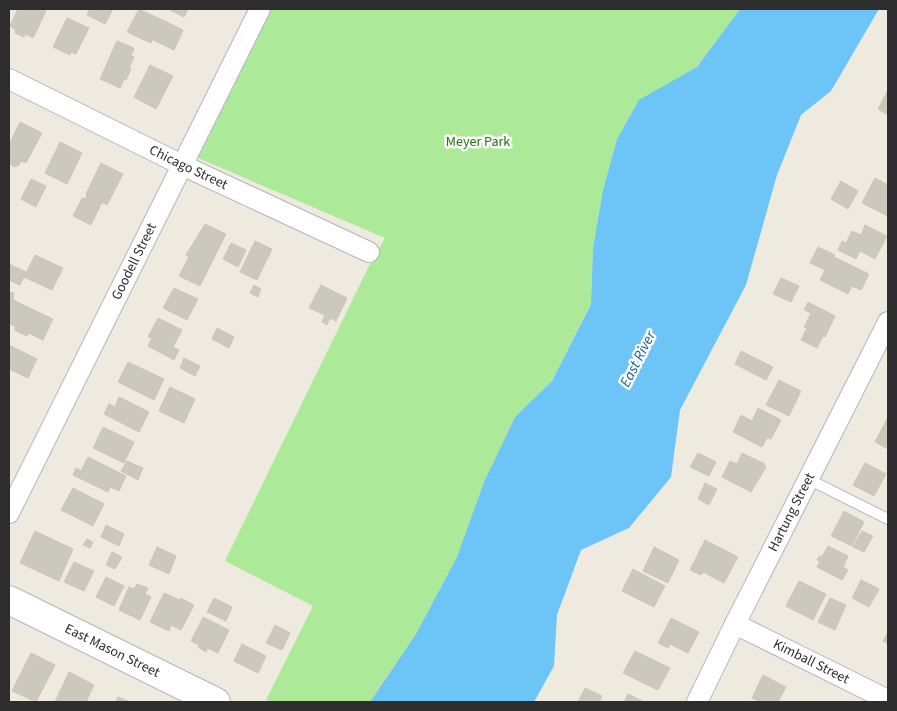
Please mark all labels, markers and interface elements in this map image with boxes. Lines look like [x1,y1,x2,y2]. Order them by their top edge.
park label: Meyer Park [446,132,510,152]
street label: Chicago Street [146,140,231,195]
street label: Goodell Street [107,219,162,303]
water label: East River [615,327,661,391]
street label: Hartung Street [763,469,820,555]
street label: East Mason Street [61,619,163,683]
street label: Kimball Street [770,634,853,689]

